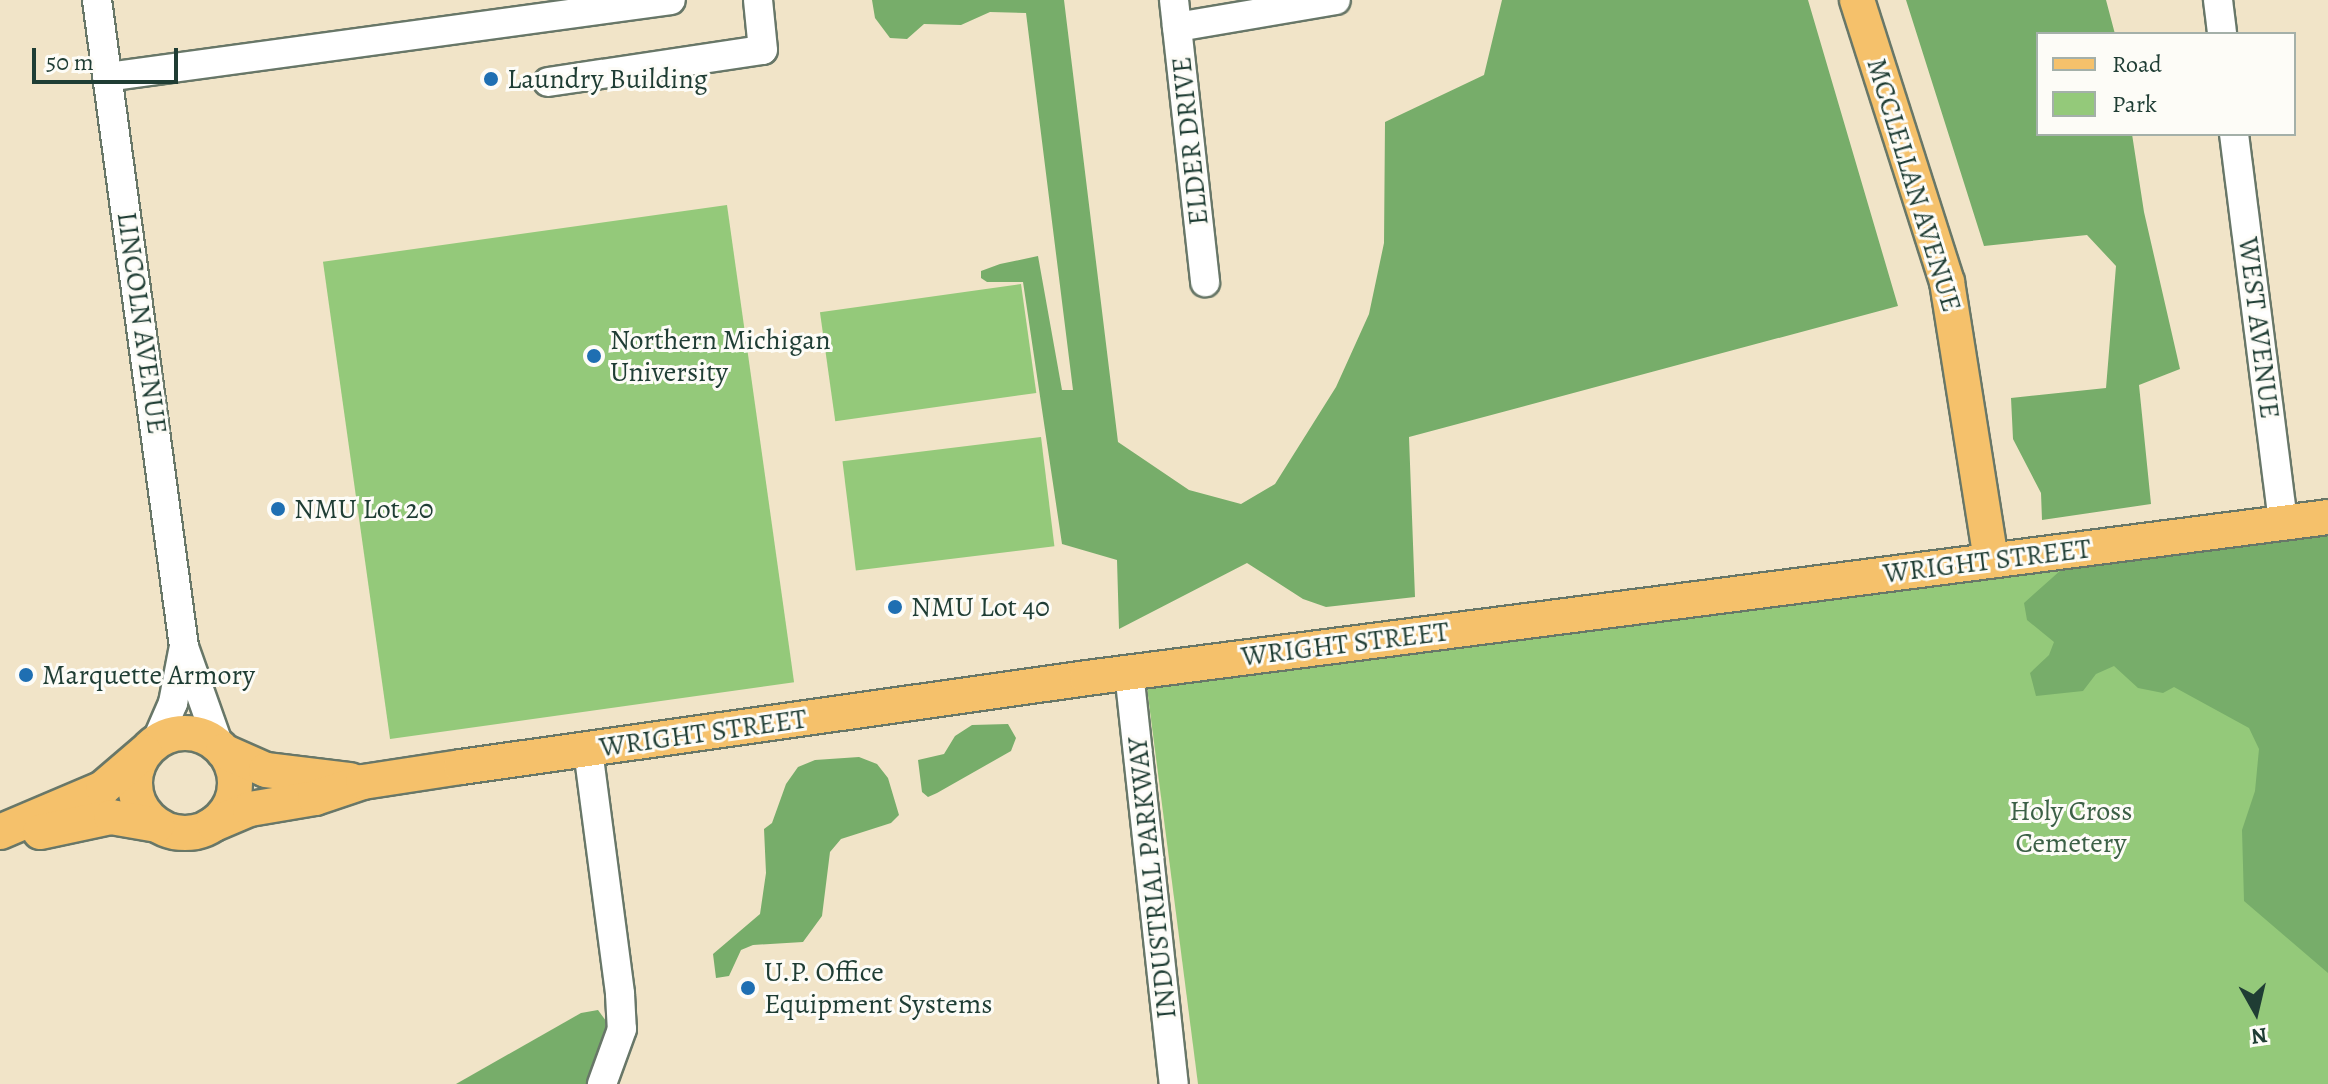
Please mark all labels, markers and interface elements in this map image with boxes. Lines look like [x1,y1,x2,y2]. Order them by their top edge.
scale bar [36,32,182,82]
legend [2036,32,2296,136]
text: 50 m [46,46,94,78]
text: Road [2112,48,2162,80]
street label: MCCLELLAN AVENUE [1859,54,1969,316]
street label: ELDER DRIVE [1164,55,1216,227]
place label: Laundry Building [507,62,708,96]
marker: Laundry Building [482,70,500,88]
text: Park [2112,88,2157,120]
street label: LINCOLN AVENUE [110,210,174,436]
street label: WEST AVENUE [2231,235,2287,421]
place label: Northern Michigan University [610,323,831,389]
marker: Northern Michigan University [585,347,603,365]
place label: NMU Lot 20 [294,492,434,526]
marker: NMU Lot 20 [269,500,287,518]
street label: WRIGHT STREET [1881,532,2093,590]
place label: NMU Lot 40 [911,590,1050,624]
marker: NMU Lot 40 [886,598,904,616]
street label: WRIGHT STREET [1239,615,1451,673]
place label: Marquette Armory [42,658,255,692]
marker: Marquette Armory [17,666,35,684]
street label: WRIGHT STREET [597,702,809,764]
street label: INDUSTRIAL PARKWAY [1120,735,1184,1021]
park label: Holy Cross Cemetery [2009,794,2133,860]
place label: U.P. Office Equipment Systems [764,955,992,1021]
north arrow [2216,972,2296,1052]
marker: U.P. Office Equipment Systems [739,979,757,997]
text: N [2249,1020,2269,1052]

